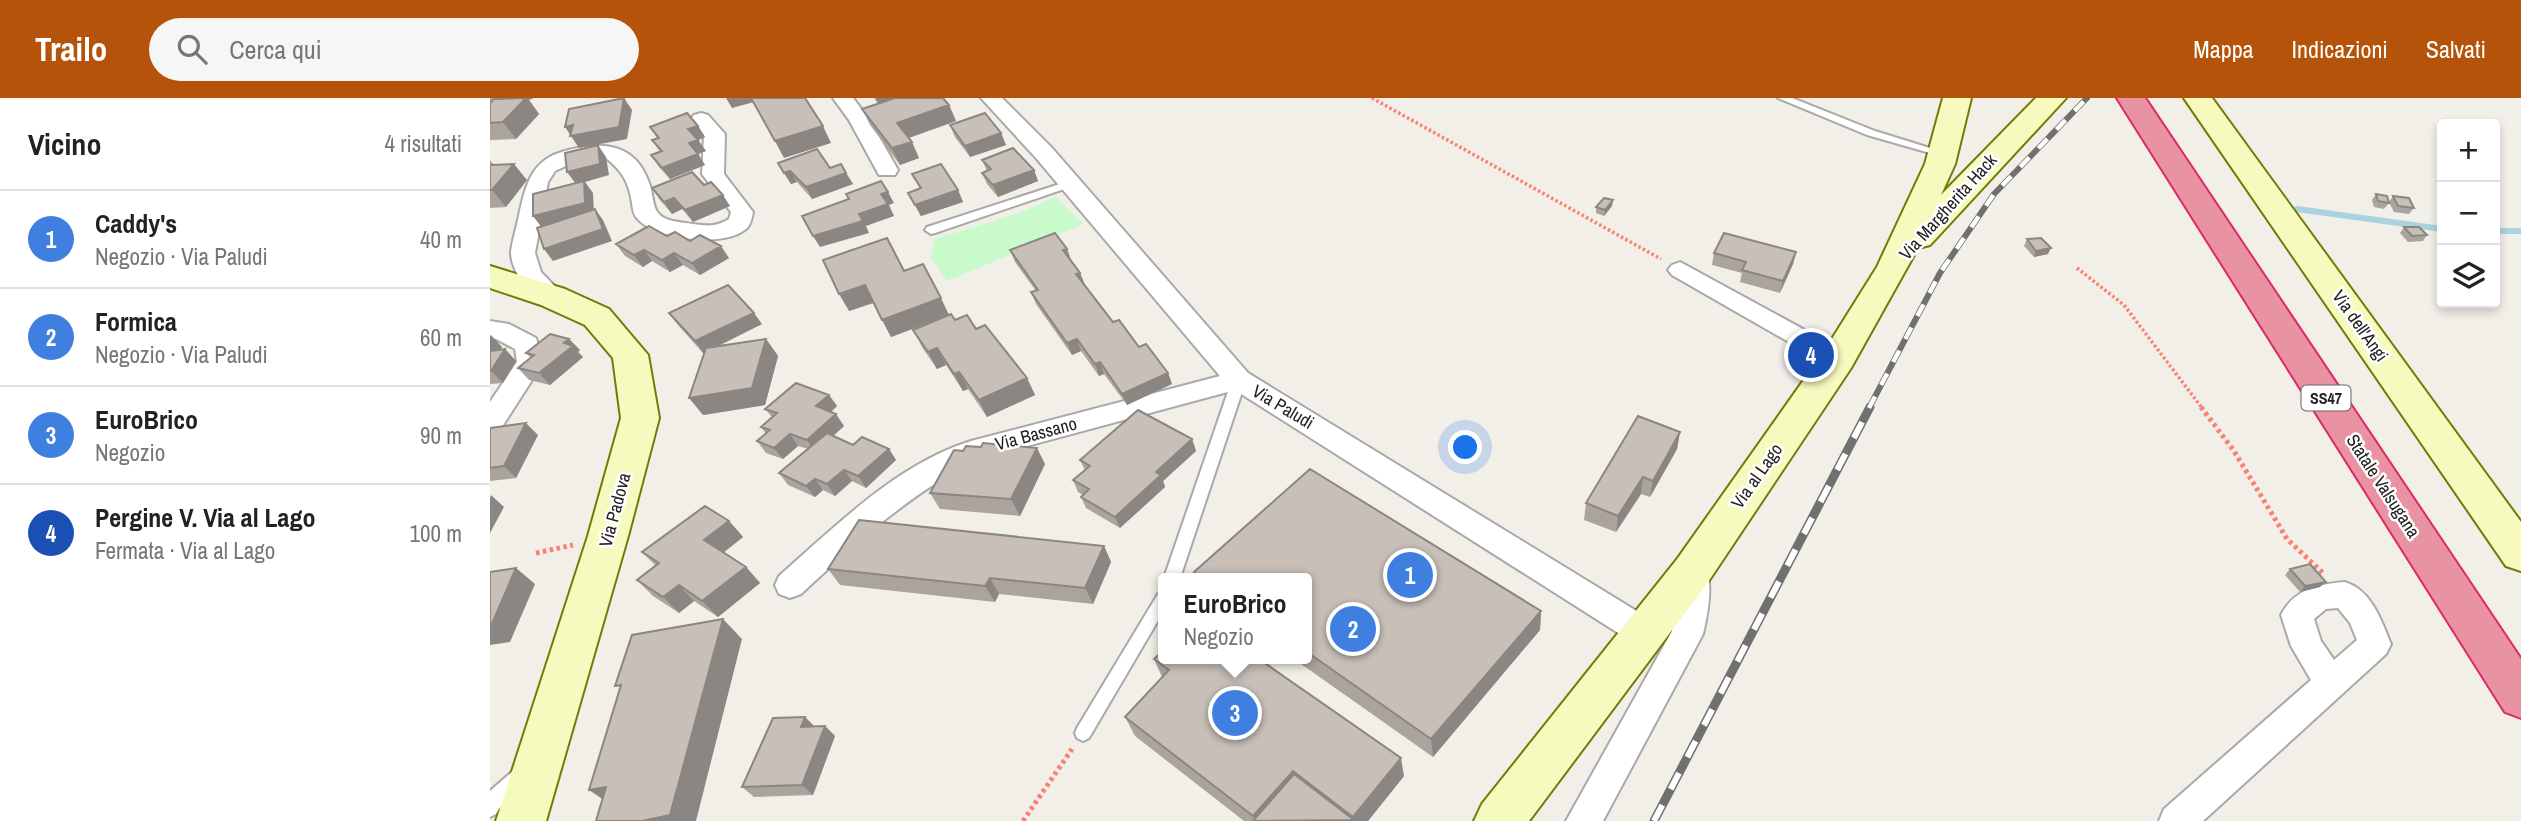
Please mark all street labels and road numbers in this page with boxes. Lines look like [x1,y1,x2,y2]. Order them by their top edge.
street label: Via Margherita Hack [1893,148,2003,265]
street label: Via dell'Angi [2327,285,2394,367]
street label: Via Paludi [1248,378,1319,435]
road number: SS47 [2302,386,2350,410]
street label: Via Bassano [992,411,1079,456]
street label: Statale Valsugana [2341,429,2426,542]
street label: Via al Lago [1725,438,1788,513]
street label: Via Padova [593,470,636,550]

